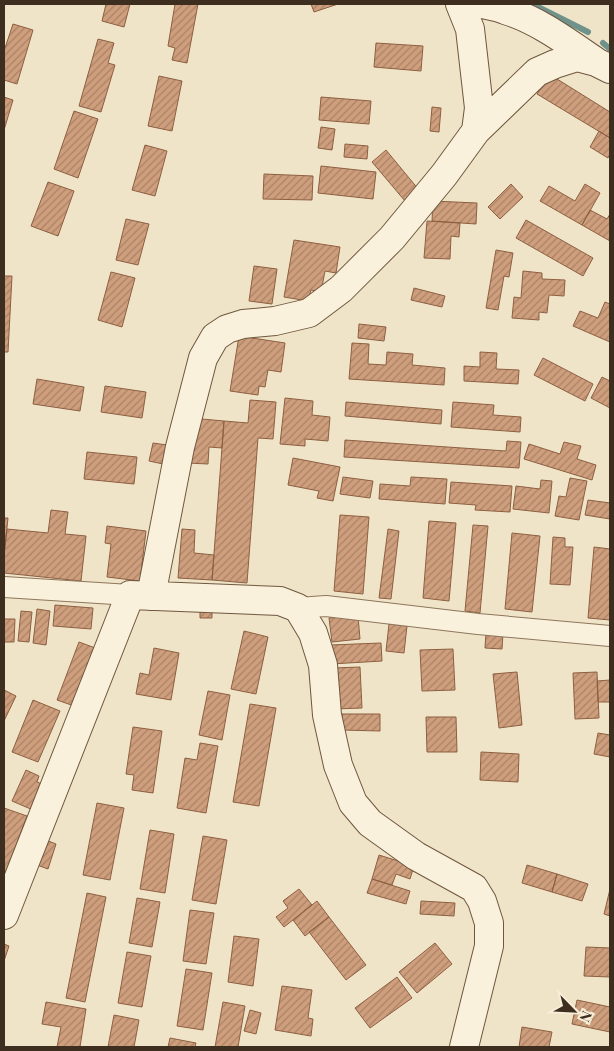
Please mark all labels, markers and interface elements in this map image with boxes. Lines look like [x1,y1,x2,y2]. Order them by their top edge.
north arrow [549,986,599,1036]
text: N [576,1008,597,1025]

